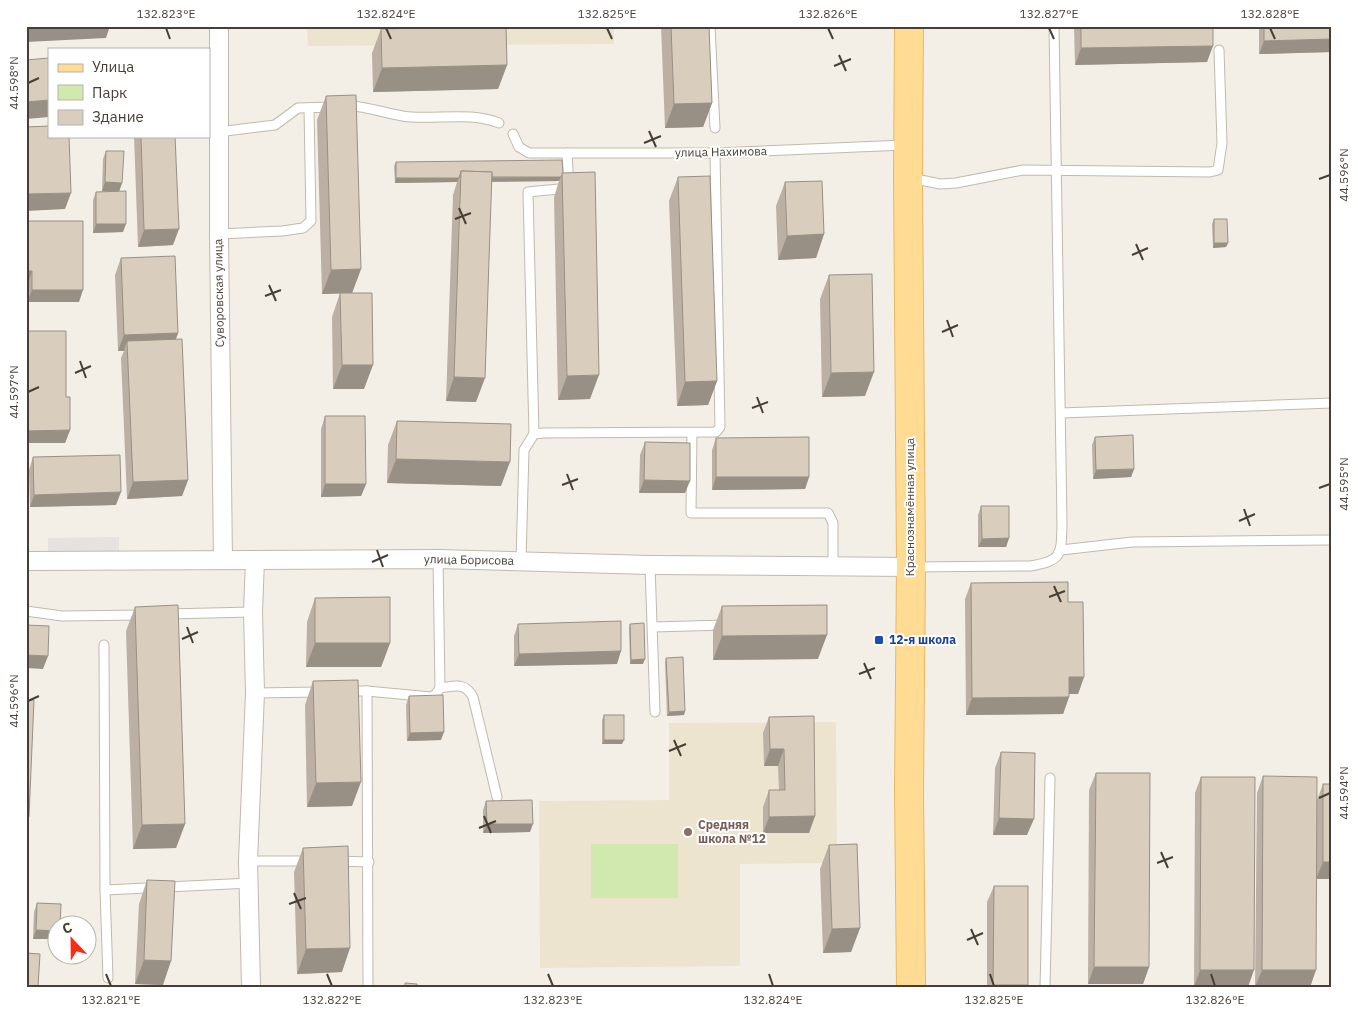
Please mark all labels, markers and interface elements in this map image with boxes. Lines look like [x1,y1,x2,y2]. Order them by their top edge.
text: 132.823°E [136,6,196,21]
text: 132.824°E [356,6,416,21]
text: 132.825°E [577,6,637,21]
text: 132.826°E [798,6,858,21]
text: 132.827°E [1019,6,1079,21]
text: 132.828°E [1240,6,1300,21]
legend [48,48,210,138]
text: 44.598°N [6,56,21,110]
text: Улица [92,57,134,76]
text: Парк [92,83,127,102]
text: Здание [92,107,144,126]
street label: улица Нахимова [675,143,768,160]
text: 44.596°N [1336,148,1351,202]
street label: Суворовская улица [210,238,227,347]
text: 44.597°N [6,365,21,419]
street label: Краснознамённая улица [902,437,917,576]
text: 44.595°N [1336,457,1351,511]
street label: улица Борисова [424,551,515,568]
place label: 12-я школа [889,632,956,647]
marker: 12-я школа [873,634,885,646]
text: 44.596°N [6,674,21,728]
text: 44.594°N [1336,766,1351,820]
place label: Средняя школа №12 [698,817,766,846]
marker: Средняя школа №12 [682,826,694,838]
north arrow [48,916,98,966]
text: С [60,918,75,938]
text: 132.821°E [81,992,141,1007]
text: 132.822°E [302,992,362,1007]
text: 132.823°E [523,992,583,1007]
text: 132.824°E [743,992,803,1007]
text: 132.825°E [964,992,1024,1007]
text: 132.826°E [1185,992,1245,1007]

